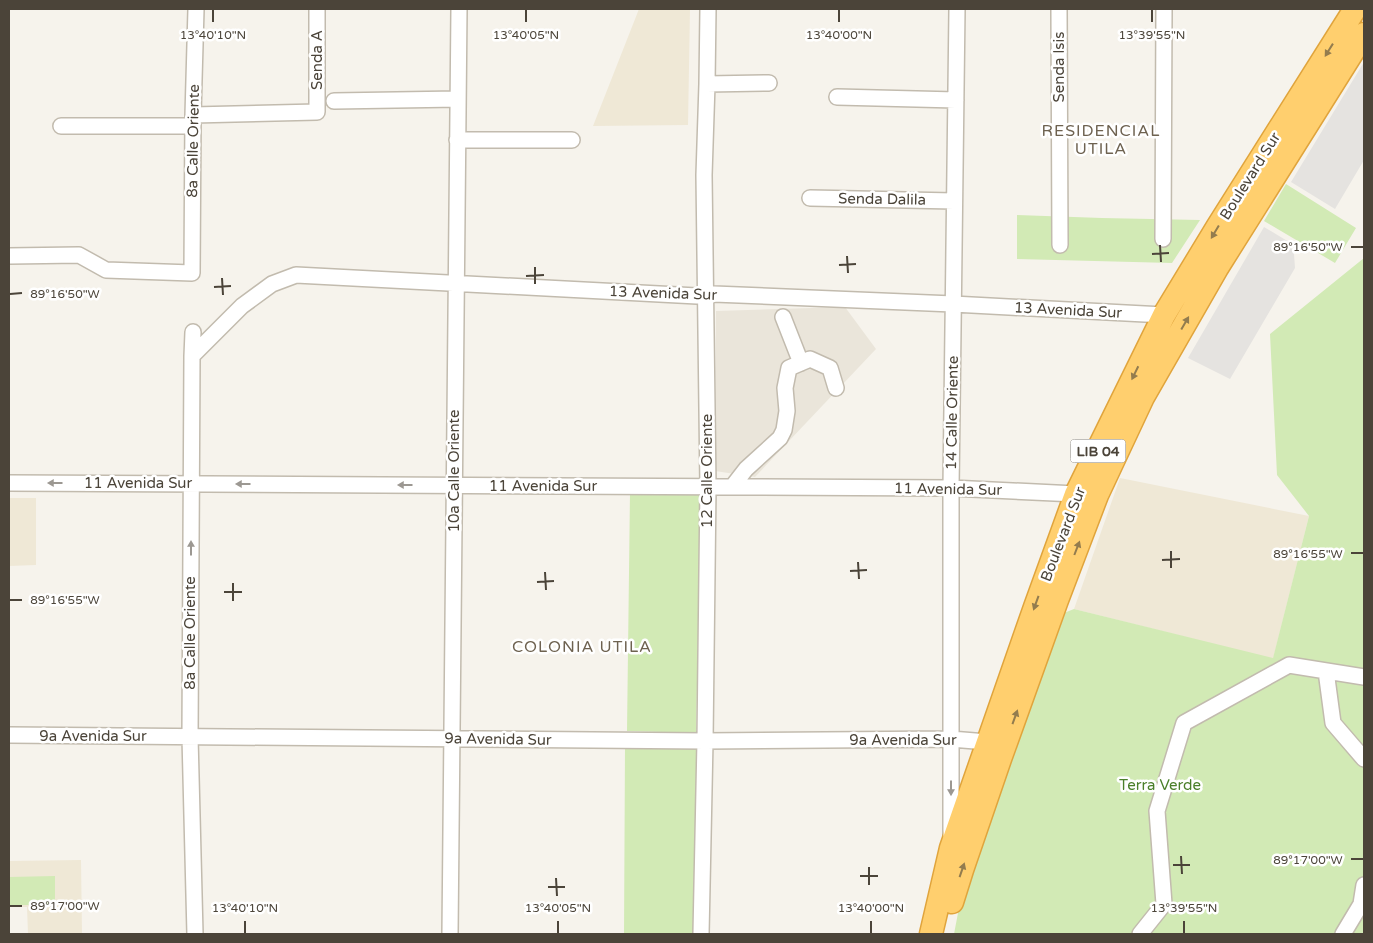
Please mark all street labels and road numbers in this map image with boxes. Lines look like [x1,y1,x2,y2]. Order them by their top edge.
street label: Senda A [308,30,326,90]
street label: Senda Isis [1050,32,1068,102]
street label: 8a Calle Oriente [183,84,203,198]
street label: Boulevard Sur [1216,129,1284,223]
street label: Senda Dalila [838,189,926,209]
street label: 13 Avenida Sur [609,282,718,304]
street label: 13 Avenida Sur [1013,298,1123,322]
street label: 14 Calle Oriente [942,356,962,470]
street label: 10a Calle Oriente [445,410,463,532]
street label: 12 Calle Oriente [698,414,716,528]
road number: LIB 04 [1070,440,1126,462]
street label: 11 Avenida Sur [84,474,192,492]
street label: 11 Avenida Sur [489,477,597,495]
street label: 11 Avenida Sur [894,479,1003,499]
street label: Boulevard Sur [1037,484,1089,584]
street label: 8a Calle Oriente [181,576,199,690]
street label: 9a Avenida Sur [39,727,147,745]
street label: 9a Avenida Sur [444,729,552,749]
street label: 9a Avenida Sur [849,731,957,749]

